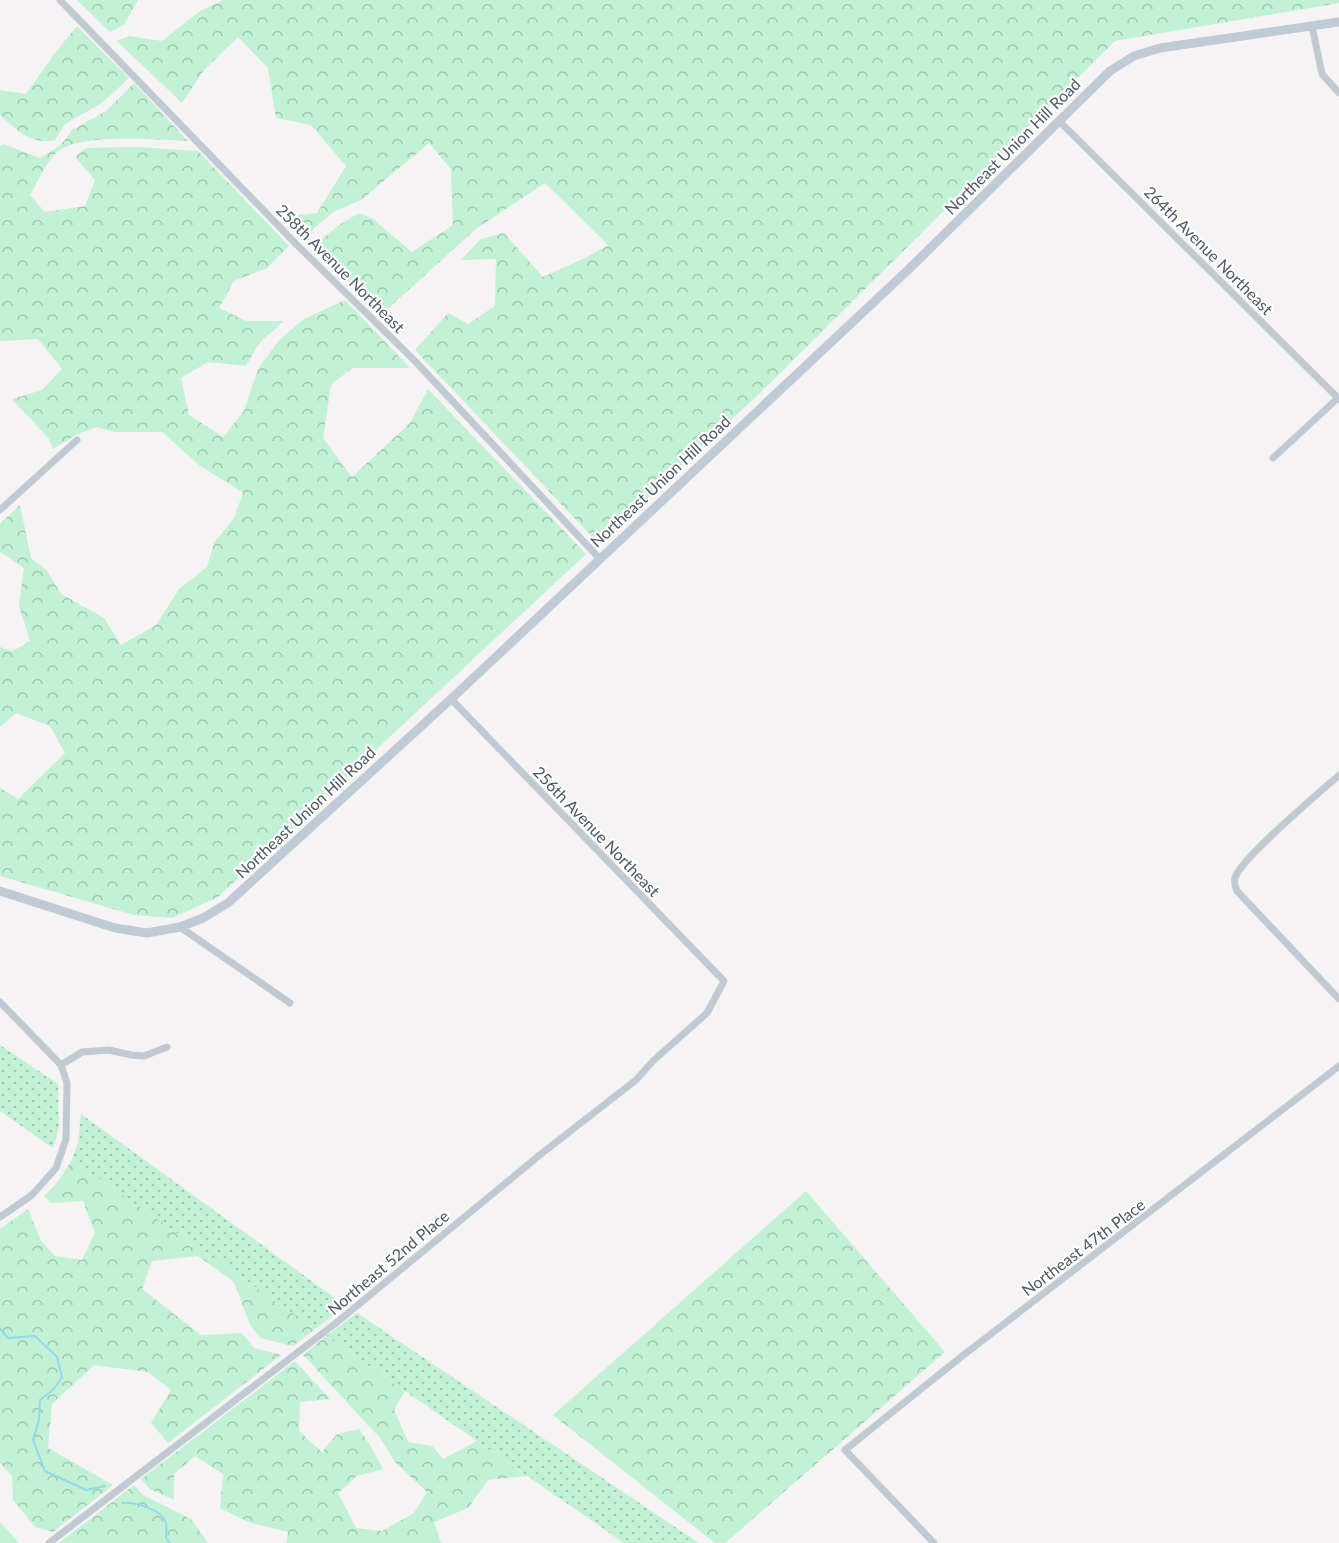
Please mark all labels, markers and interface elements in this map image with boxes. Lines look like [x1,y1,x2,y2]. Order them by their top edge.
street label: Northeast Union Hill Road [940,74,1084,218]
street label: 264th Avenue Northeast [1141,182,1277,318]
street label: 258th Avenue Northeast [273,200,409,336]
street label: Northeast Union Hill Road [586,411,734,551]
street label: Northeast Union Hill Road [231,742,379,882]
street label: 256th Avenue Northeast [530,762,664,900]
street label: Northeast 47th Place [1018,1195,1148,1299]
street label: Northeast 52nd Place [323,1206,453,1318]

